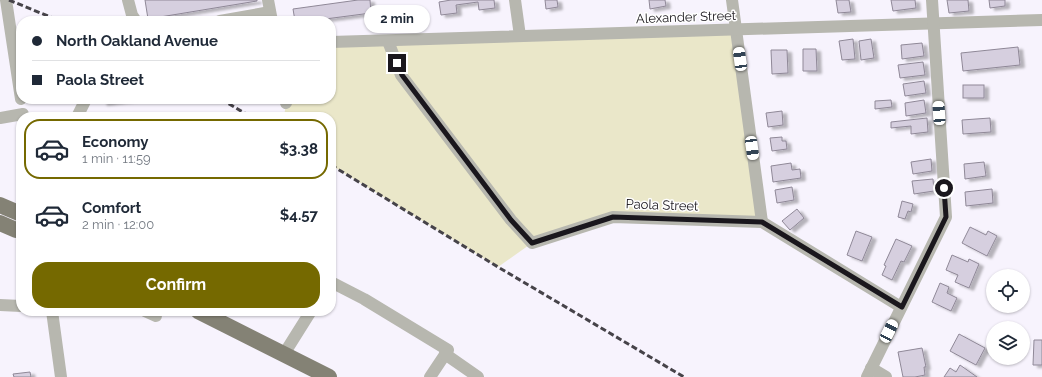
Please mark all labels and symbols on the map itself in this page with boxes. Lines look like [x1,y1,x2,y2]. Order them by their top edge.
callout: 2 min [364,5,430,33]
street label: Alexander Street [636,8,737,26]
car [732,46,748,72]
route end [388,54,406,72]
car [932,101,946,125]
car [744,135,760,161]
route start [935,179,953,197]
street label: Paola Street [625,196,699,214]
car [878,318,900,344]

